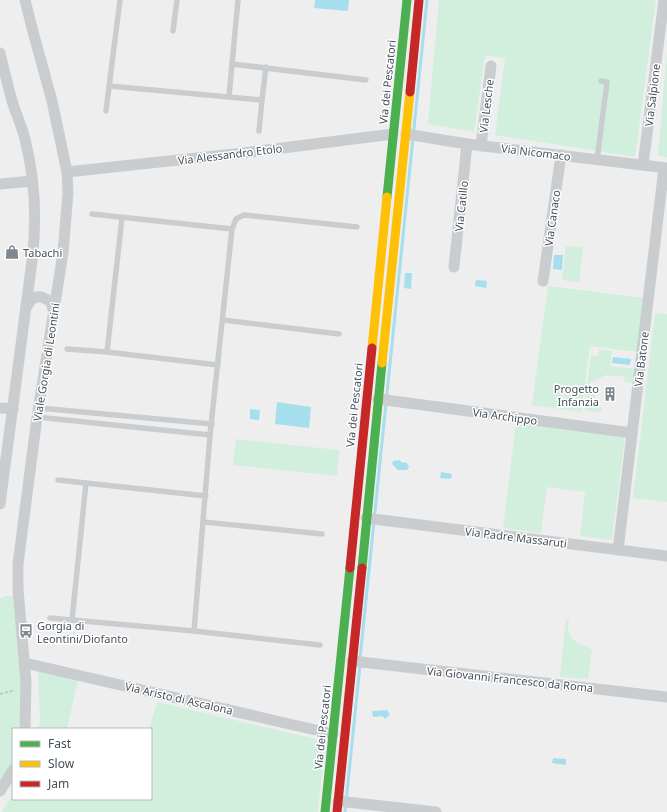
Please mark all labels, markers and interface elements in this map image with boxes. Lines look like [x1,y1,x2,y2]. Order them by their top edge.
street label: Via dei Pescatori [375,39,399,125]
street label: Via Salpione [641,63,663,127]
street label: Via Lesche [475,78,497,134]
street label: Via Alessandro Etolo [177,140,283,168]
street label: Via Nicomaco [500,140,572,164]
street label: Via Catillo [451,180,471,232]
street label: Via Canaco [541,189,563,247]
shop icon: Tabachi [4,244,20,260]
place label: Tabachi [23,245,62,260]
street label: Viale Gorgia di Leontini [29,302,63,422]
street label: Via Batone [630,331,652,387]
street label: Via dei Pescatori [342,362,366,448]
place label: Progetto Infanzia [554,381,599,409]
building icon: Progetto Infanzia [602,386,618,402]
street label: Via Archippo [472,404,539,428]
street label: Via Padre Massaruti [464,523,568,551]
place label: Gorgia di Leontini/Diofanto [37,618,128,646]
bus stop icon: Gorgia di Leontini/Diofanto [18,623,34,639]
street label: Via Giovanni Francesco da Roma [426,663,594,695]
street label: Via Aristo di Ascalona [124,678,234,718]
street label: Via dei Pescatori [310,684,334,770]
legend [12,728,152,800]
text: Fast [48,735,72,752]
text: Slow [48,755,75,772]
text: Jam [47,775,69,792]

